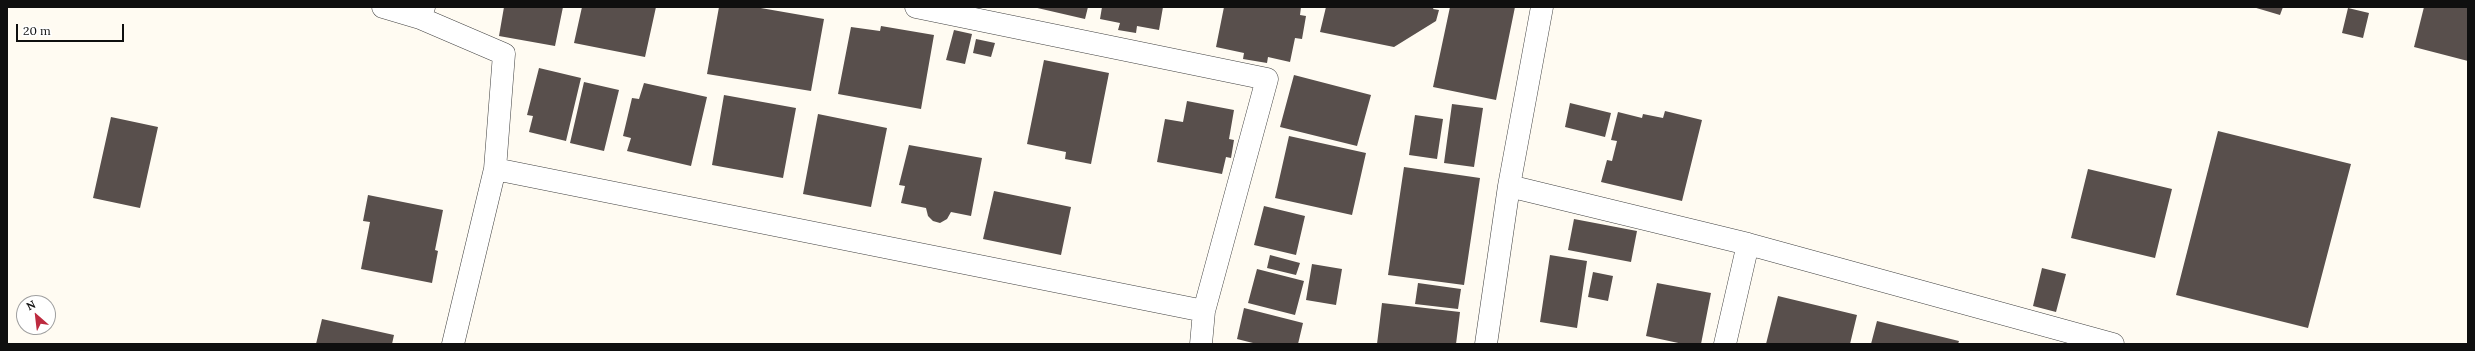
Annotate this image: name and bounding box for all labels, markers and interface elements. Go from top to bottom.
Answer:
scale bar [18,16,126,42]
text: 20 m [23,23,51,38]
north arrow [16,295,56,335]
text: N [24,297,38,313]

